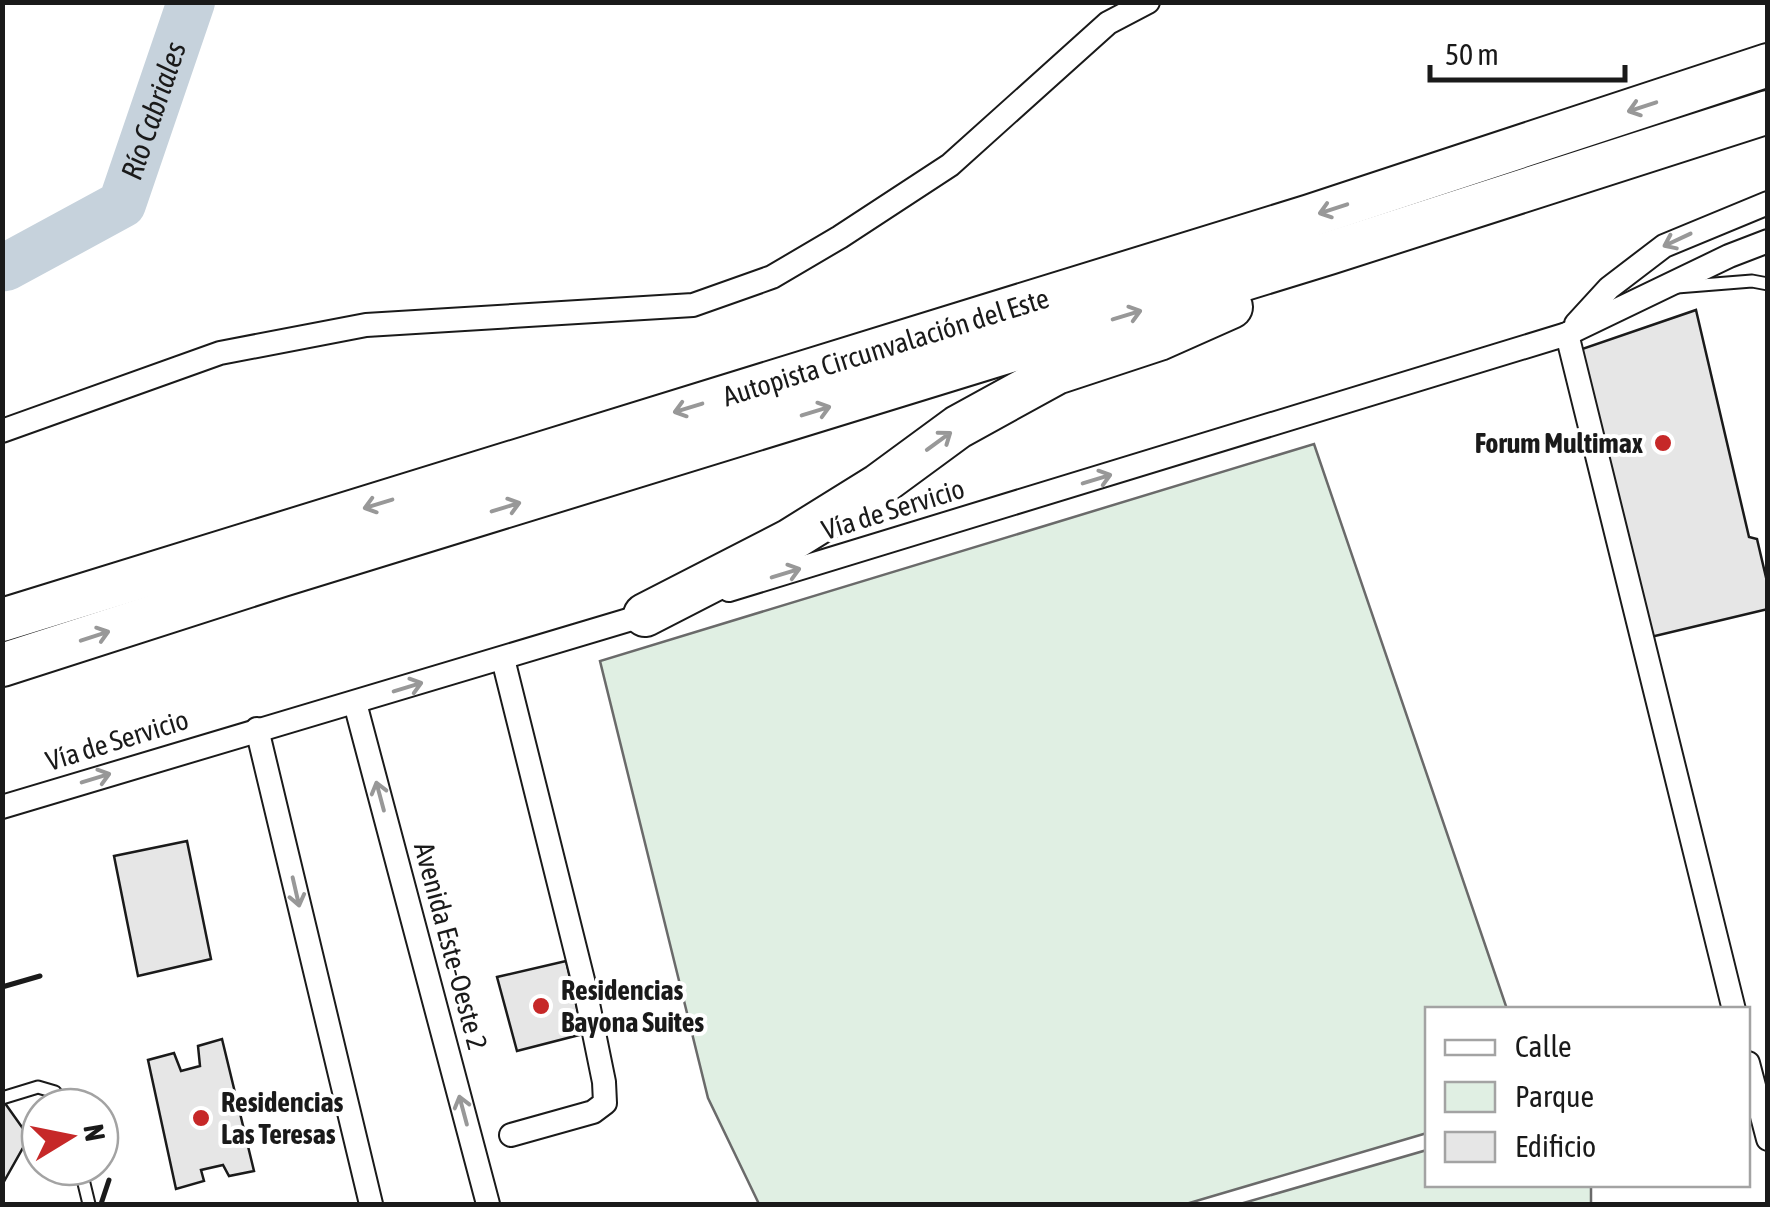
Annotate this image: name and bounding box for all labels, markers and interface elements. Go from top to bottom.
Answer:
scale bar [1430,20,1625,82]
water label: Río Cabriales [114,37,192,184]
text: 50 m [1445,37,1499,71]
one-way arrow [1626,99,1658,117]
one-way arrow [1318,201,1349,219]
one-way arrow [1663,232,1693,251]
street label: Autopista Circunvalación del Este [719,282,1053,412]
one-way arrow [1110,305,1142,323]
one-way arrow [673,400,704,418]
one-way arrow [800,401,831,419]
place label: Forum Multimax [1475,427,1643,459]
one-way arrow [925,430,952,451]
marker: Forum Multimax [1652,432,1674,454]
one-way arrow [1080,469,1112,487]
street label: Vía de Servicio [818,472,968,546]
one-way arrow [362,496,394,514]
one-way arrow [489,496,521,514]
one-way arrow [769,563,801,581]
one-way arrow [79,625,111,643]
one-way arrow [391,677,423,695]
street label: Vía de Servicio [42,703,192,777]
one-way arrow [79,768,111,786]
one-way arrow [369,781,388,812]
street label: Avenida Este-Oeste 2 [408,839,494,1053]
one-way arrow [288,875,306,907]
place label: Residencias Bayona Suites [561,974,704,1038]
marker: Residencias Bayona Suites [530,995,552,1017]
legend [1425,1007,1750,1187]
text: Calle [1515,1029,1572,1063]
text: Parque [1515,1079,1594,1113]
place label: Residencias Las Teresas [221,1086,343,1150]
north arrow [20,1087,120,1187]
one-way arrow [453,1095,472,1126]
marker: Residencias Las Teresas [190,1107,212,1129]
text: N [77,1122,112,1144]
text: Edificio [1515,1129,1596,1163]

